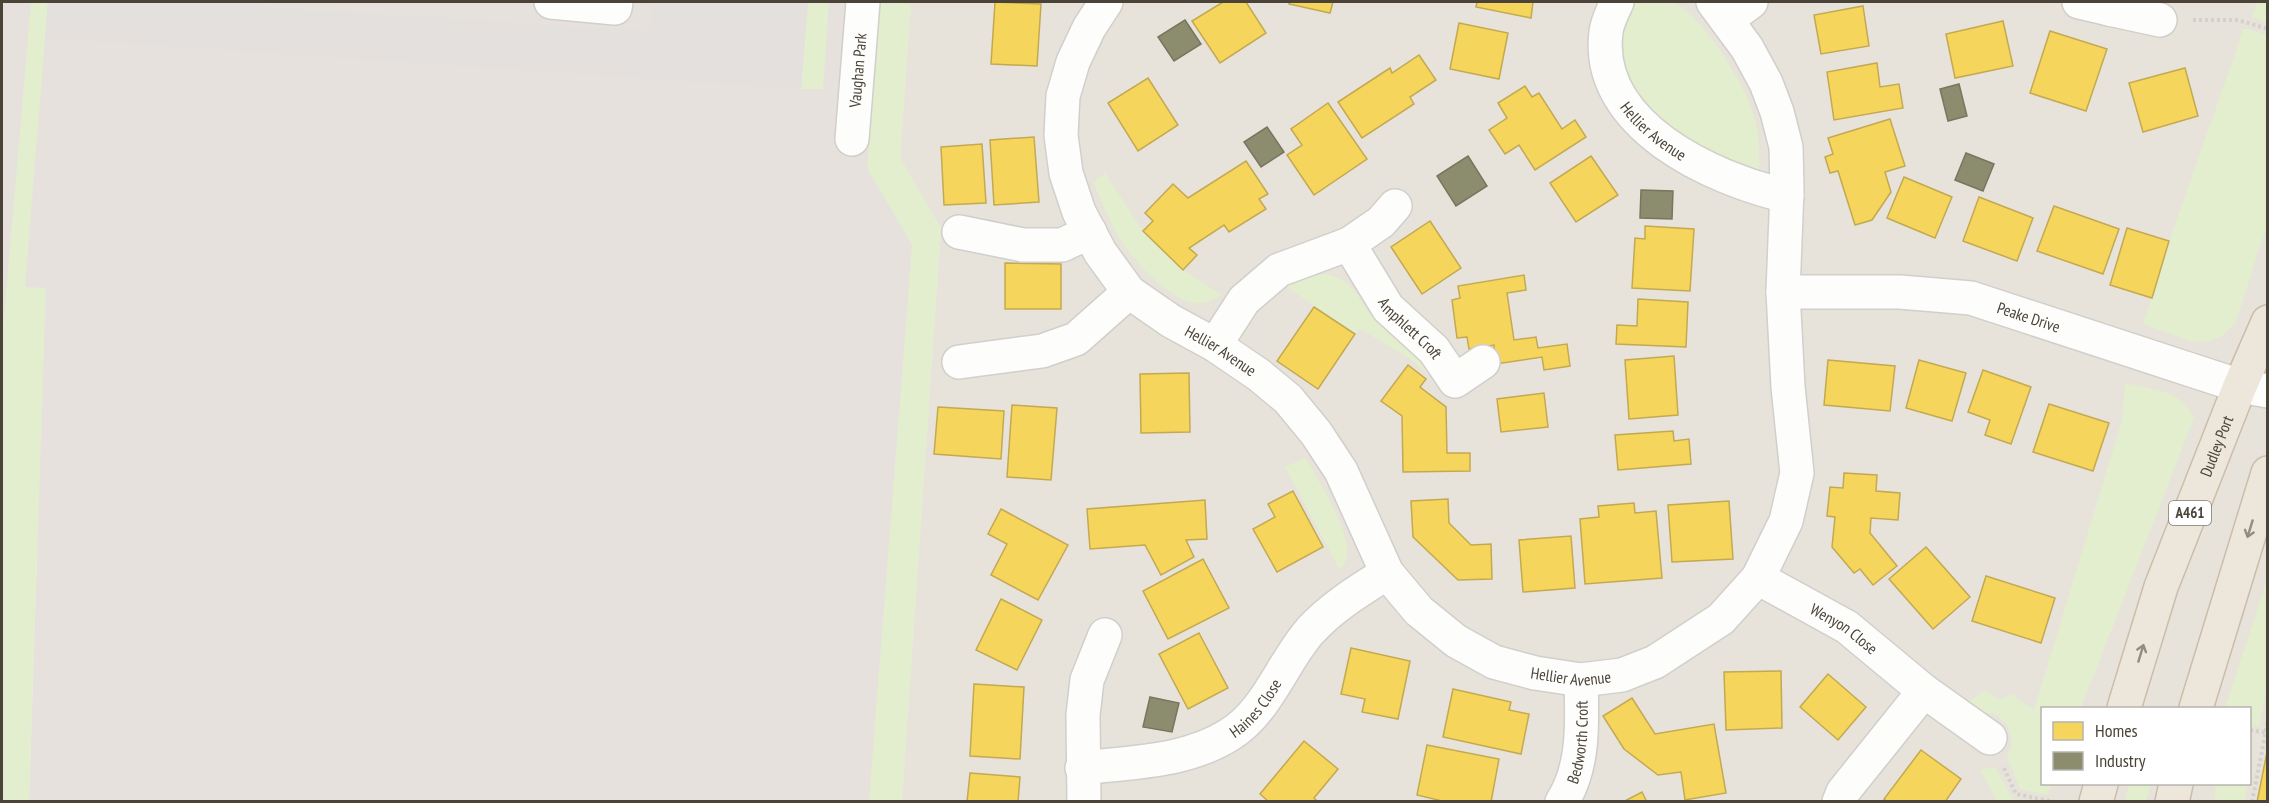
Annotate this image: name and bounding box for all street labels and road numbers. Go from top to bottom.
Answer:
street label: Vaughan Park [844,31,871,109]
street label: Hellier Avenue [1616,98,1690,165]
street label: Amphlett Croft [1374,294,1447,363]
street label: Peake Drive [1995,297,2063,336]
street label: Hellier Avenue [1182,321,1260,380]
street label: Dudley Port [2195,412,2238,480]
road number: A461 [2169,501,2211,525]
street label: Wenyon Close [1807,599,1882,658]
street label: Hellier Avenue [1529,662,1612,690]
street label: Haines Close [1225,675,1286,742]
street label: Bedworth Croft [1562,700,1592,786]

